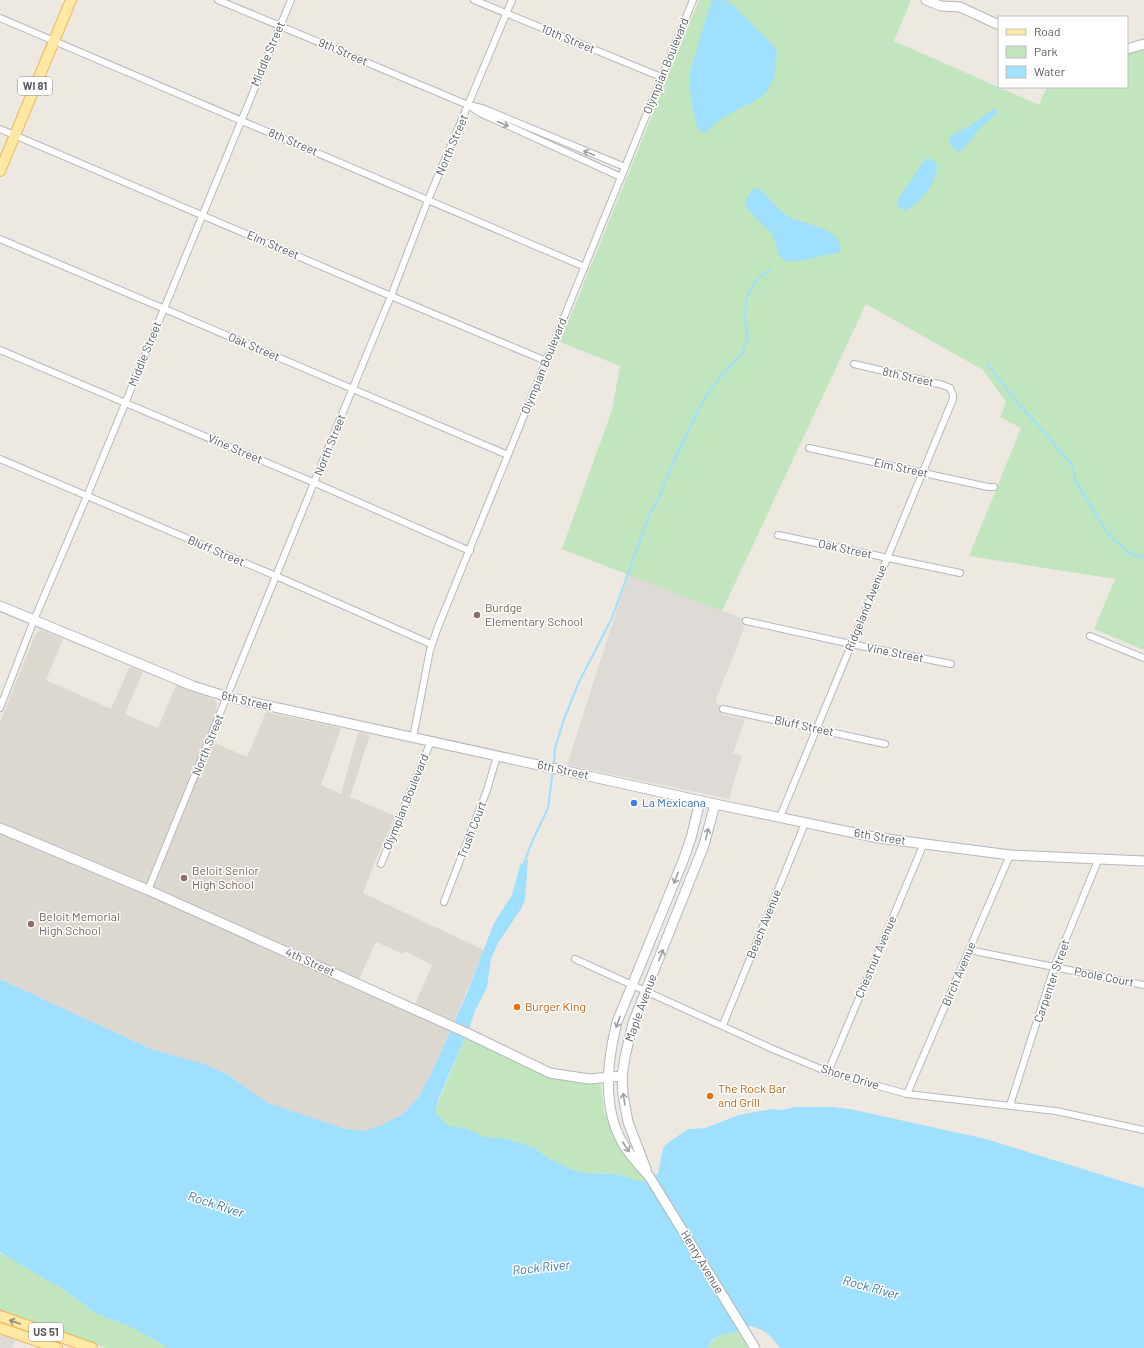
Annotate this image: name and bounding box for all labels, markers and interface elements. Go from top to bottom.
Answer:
street label: Olympian Boulevard [639,16,691,116]
legend [998,16,1128,88]
street label: Middle Street [247,19,287,88]
street label: 10th Street [539,21,597,55]
text: Road [1034,24,1061,38]
street label: 9th Street [317,34,370,68]
text: Park [1034,44,1058,58]
text: Water [1034,64,1066,78]
road number: WI 81 [18,77,52,95]
street label: North Street [432,112,470,177]
one-way arrow [496,121,508,128]
street label: 8th Street [267,124,320,158]
one-way arrow [584,148,596,156]
street label: Elm Street [245,227,301,261]
street label: Olympian Boulevard [517,316,569,416]
street label: Middle Street [125,319,163,388]
street label: Oak Street [226,329,282,363]
street label: 8th Street [881,363,935,389]
street label: North Street [310,412,348,477]
street label: Vine Street [206,430,265,466]
street label: Elm Street [873,454,930,480]
street label: Bluff Street [186,532,247,568]
street label: Oak Street [817,535,873,561]
street label: Ridgeland Avenue [841,562,889,653]
place label: Burdge Elementary School [485,600,583,628]
marker: Burdge Elementary School [472,610,482,620]
street label: Vine Street [865,640,925,664]
street label: 6th Street [220,687,274,713]
street label: North Street [188,712,226,777]
street label: Bluff Street [773,712,835,738]
street label: Olympian Boulevard [379,752,431,852]
street label: 6th Street [536,757,590,781]
place label: La Mexicana [642,795,706,809]
marker: La Mexicana [629,798,639,808]
street label: Trush Court [454,799,488,861]
street label: 6th Street [853,825,907,847]
one-way arrow [704,828,712,841]
place label: Beloit Senior High School [192,863,260,891]
one-way arrow [672,871,679,883]
marker: Beloit Senior High School [179,873,189,883]
street label: Beach Avenue [743,887,783,960]
place label: Beloit Memorial High School [39,909,120,937]
street label: Chestnut Avenue [851,913,899,1000]
marker: Beloit Memorial High School [26,919,36,929]
street label: Carpenter Street [1030,937,1072,1024]
street label: Birch Avenue [938,940,978,1008]
street label: 4th Street [284,944,337,978]
one-way arrow [657,950,665,962]
street label: Poole Court [1073,963,1135,989]
street label: Maple Avenue [621,972,659,1043]
place label: Burger King [525,999,586,1013]
marker: Burger King [512,1002,522,1012]
one-way arrow [614,1015,621,1028]
street label: Shore Drive [820,1061,881,1091]
place label: The Rock Bar and Grill [718,1081,787,1109]
marker: The Rock Bar and Grill [705,1091,715,1101]
one-way arrow [620,1093,628,1106]
one-way arrow [622,1142,630,1153]
water label: Rock River [186,1187,246,1221]
street label: Henry Avenue [678,1227,727,1296]
water label: Rock River [511,1256,571,1278]
water label: Rock River [841,1272,901,1302]
one-way arrow [9,1317,21,1325]
road number: US 51 [29,1323,63,1341]

